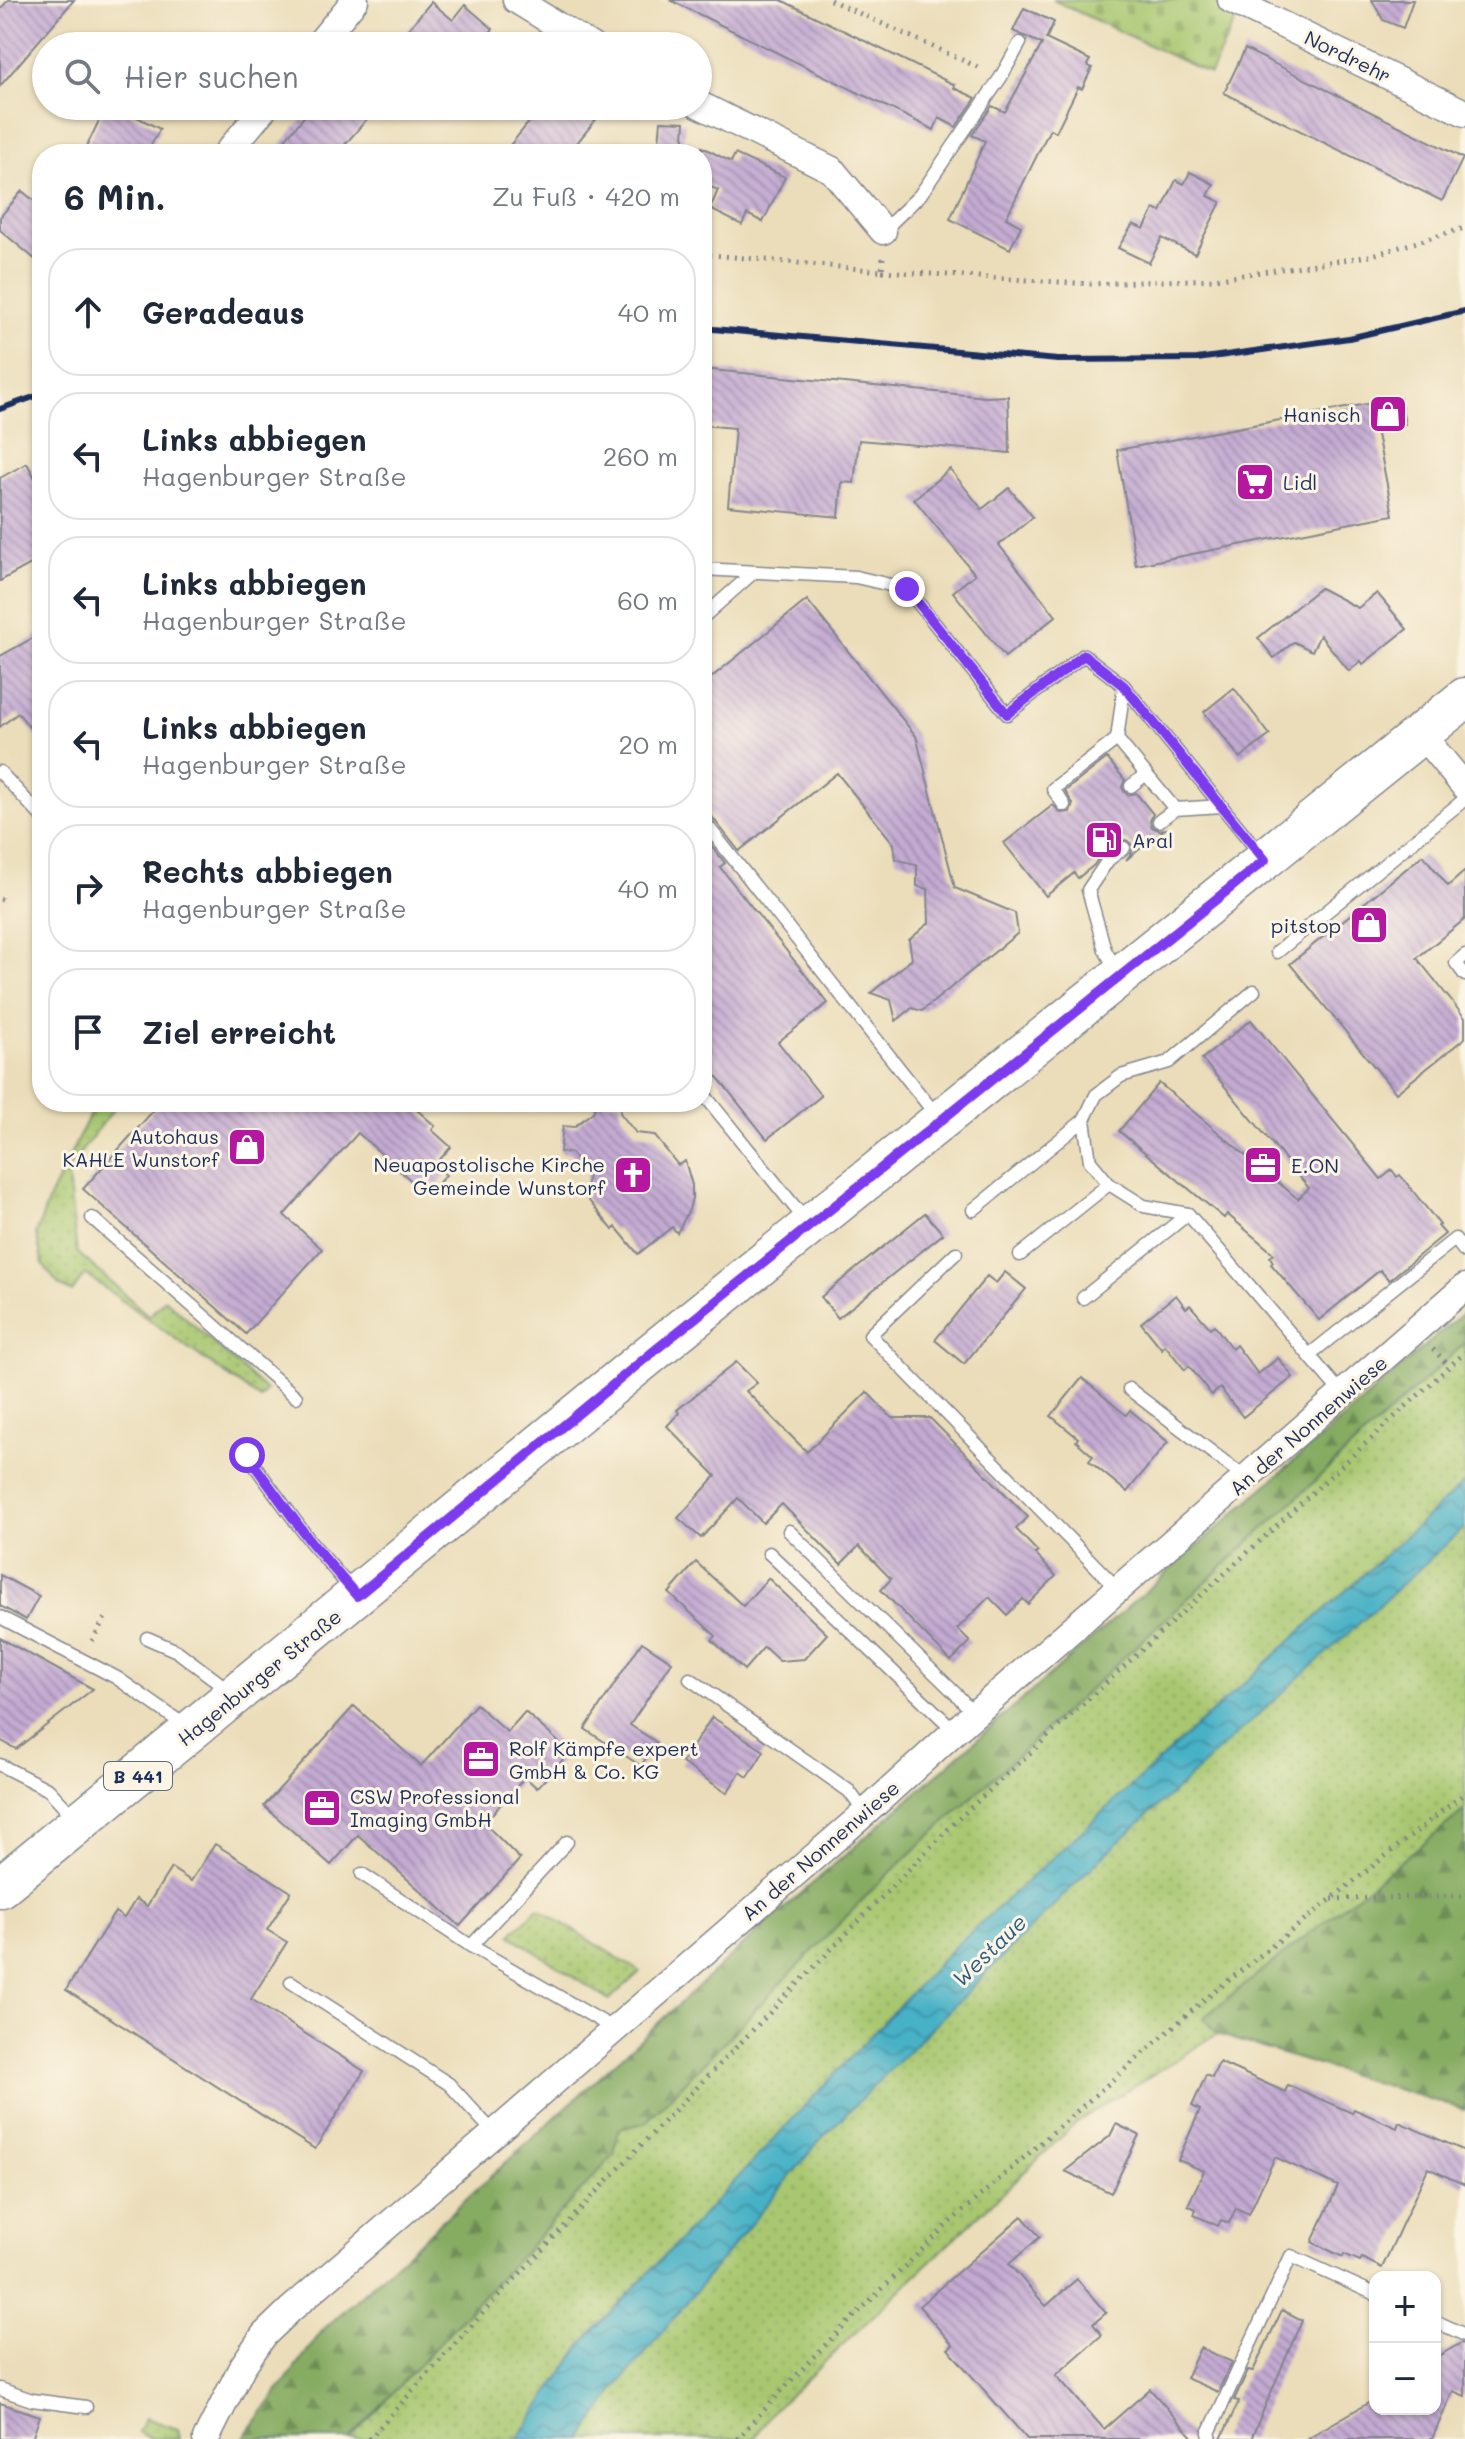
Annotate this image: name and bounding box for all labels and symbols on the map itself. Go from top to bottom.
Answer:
street label: Nordrehr [1300,24,1396,88]
shop icon: Hanisch [1367,393,1409,435]
place label: Hanisch [1283,401,1360,427]
supermarket icon: Lidl [1234,461,1276,503]
place label: Lidl [1283,469,1317,495]
route end [889,571,925,607]
fuel station icon: Aral [1083,819,1125,861]
place label: Aral [1132,827,1173,853]
shop icon: pitstop [1348,904,1390,946]
place label: pitstop [1271,912,1341,938]
place label: Autohaus KAHLE Wunstorf [63,1123,220,1172]
shop icon: Autohaus KAHLE Wunstorf [226,1126,268,1168]
office icon: E.ON [1242,1144,1284,1186]
place label: Neuapostolische Kirche Gemeinde Wunstorf [373,1151,606,1200]
place label: E.ON [1291,1152,1339,1178]
church icon: Neuapostolische Kirche Gemeinde Wunstorf [612,1154,654,1196]
street label: An der Nonnenwiese [1224,1349,1392,1501]
route start [229,1437,265,1473]
street label: Hagenburger Straße [172,1603,346,1751]
place label: Rolf Kämpfe expert GmbH & Co. KG [509,1735,698,1784]
office icon: Rolf Kämpfe expert GmbH & Co. KG [460,1738,502,1780]
road number: B 441 [104,1762,172,1790]
street label: An der Nonnenwiese [736,1774,904,1926]
place label: CSW Professional Imaging GmbH [350,1783,520,1832]
office icon: CSW Professional Imaging GmbH [301,1787,343,1829]
water label: Westaue [946,1907,1032,1993]

